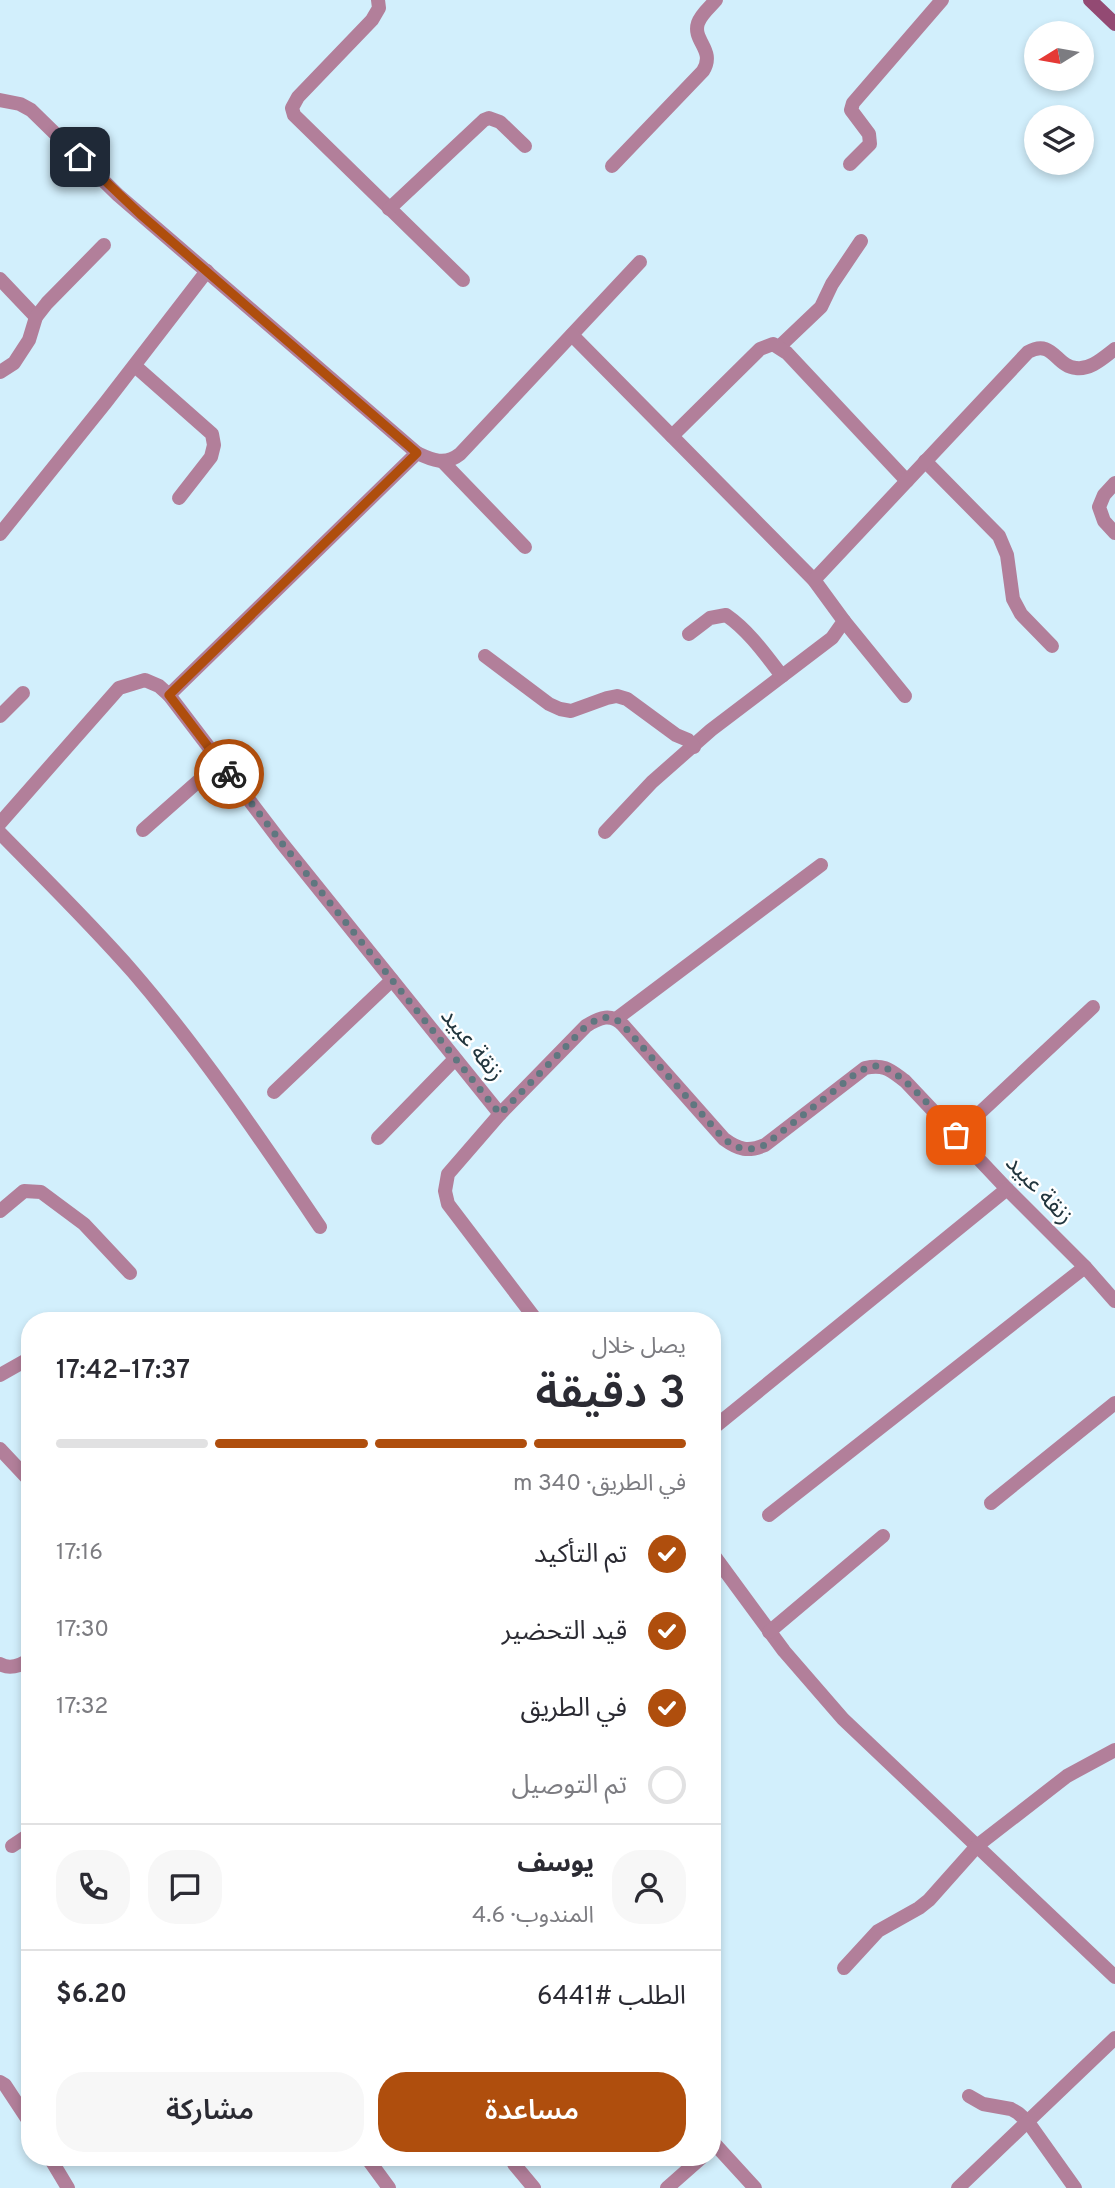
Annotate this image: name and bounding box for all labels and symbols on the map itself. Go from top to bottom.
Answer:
north arrow [1024,21,1094,91]
pin [50,127,110,187]
courier [194,739,264,809]
street label: زنقة عبيد [433,1002,510,1088]
pin [926,1105,986,1165]
street label: زنقة عبيد [998,1149,1079,1232]

